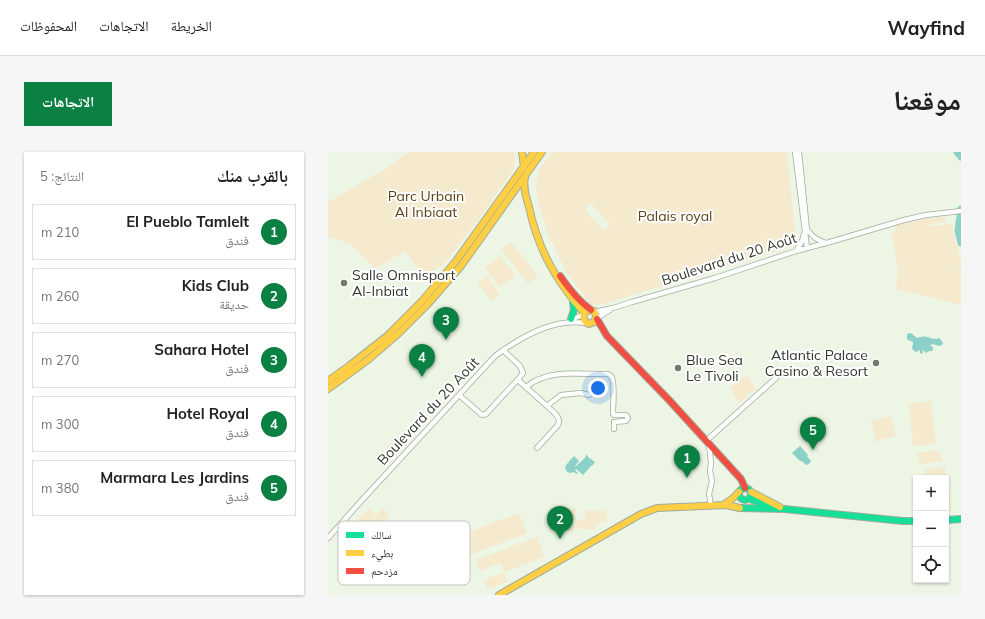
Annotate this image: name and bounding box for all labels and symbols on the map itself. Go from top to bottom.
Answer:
park label: Parc Urbain Al Inbiaat [388,187,464,221]
park label: Palais royal [638,207,712,225]
street label: Boulevard du 20 Août [659,229,799,289]
place label: Salle Omnisport Al-Inbiat [352,266,455,300]
marker: Salle Omnisport Al-Inbiat [339,278,349,288]
pin: 3 [433,307,459,340]
pin: 4 [409,344,435,377]
place label: Atlantic Palace Casino & Resort [765,346,868,380]
place label: Blue Sea Le Tivoli [686,351,743,385]
street label: Boulevard du 20 Août [373,353,483,469]
marker: Atlantic Palace Casino & Resort [871,358,881,368]
marker: Blue Sea Le Tivoli [673,363,683,373]
your location [588,378,608,398]
pin: 5 [800,417,826,450]
pin: 1 [674,445,700,478]
pin: 2 [547,506,573,539]
legend [338,521,470,585]
text: سالك [371,528,391,542]
text: بطيء [371,546,393,562]
text: مزدحم [371,564,398,579]

